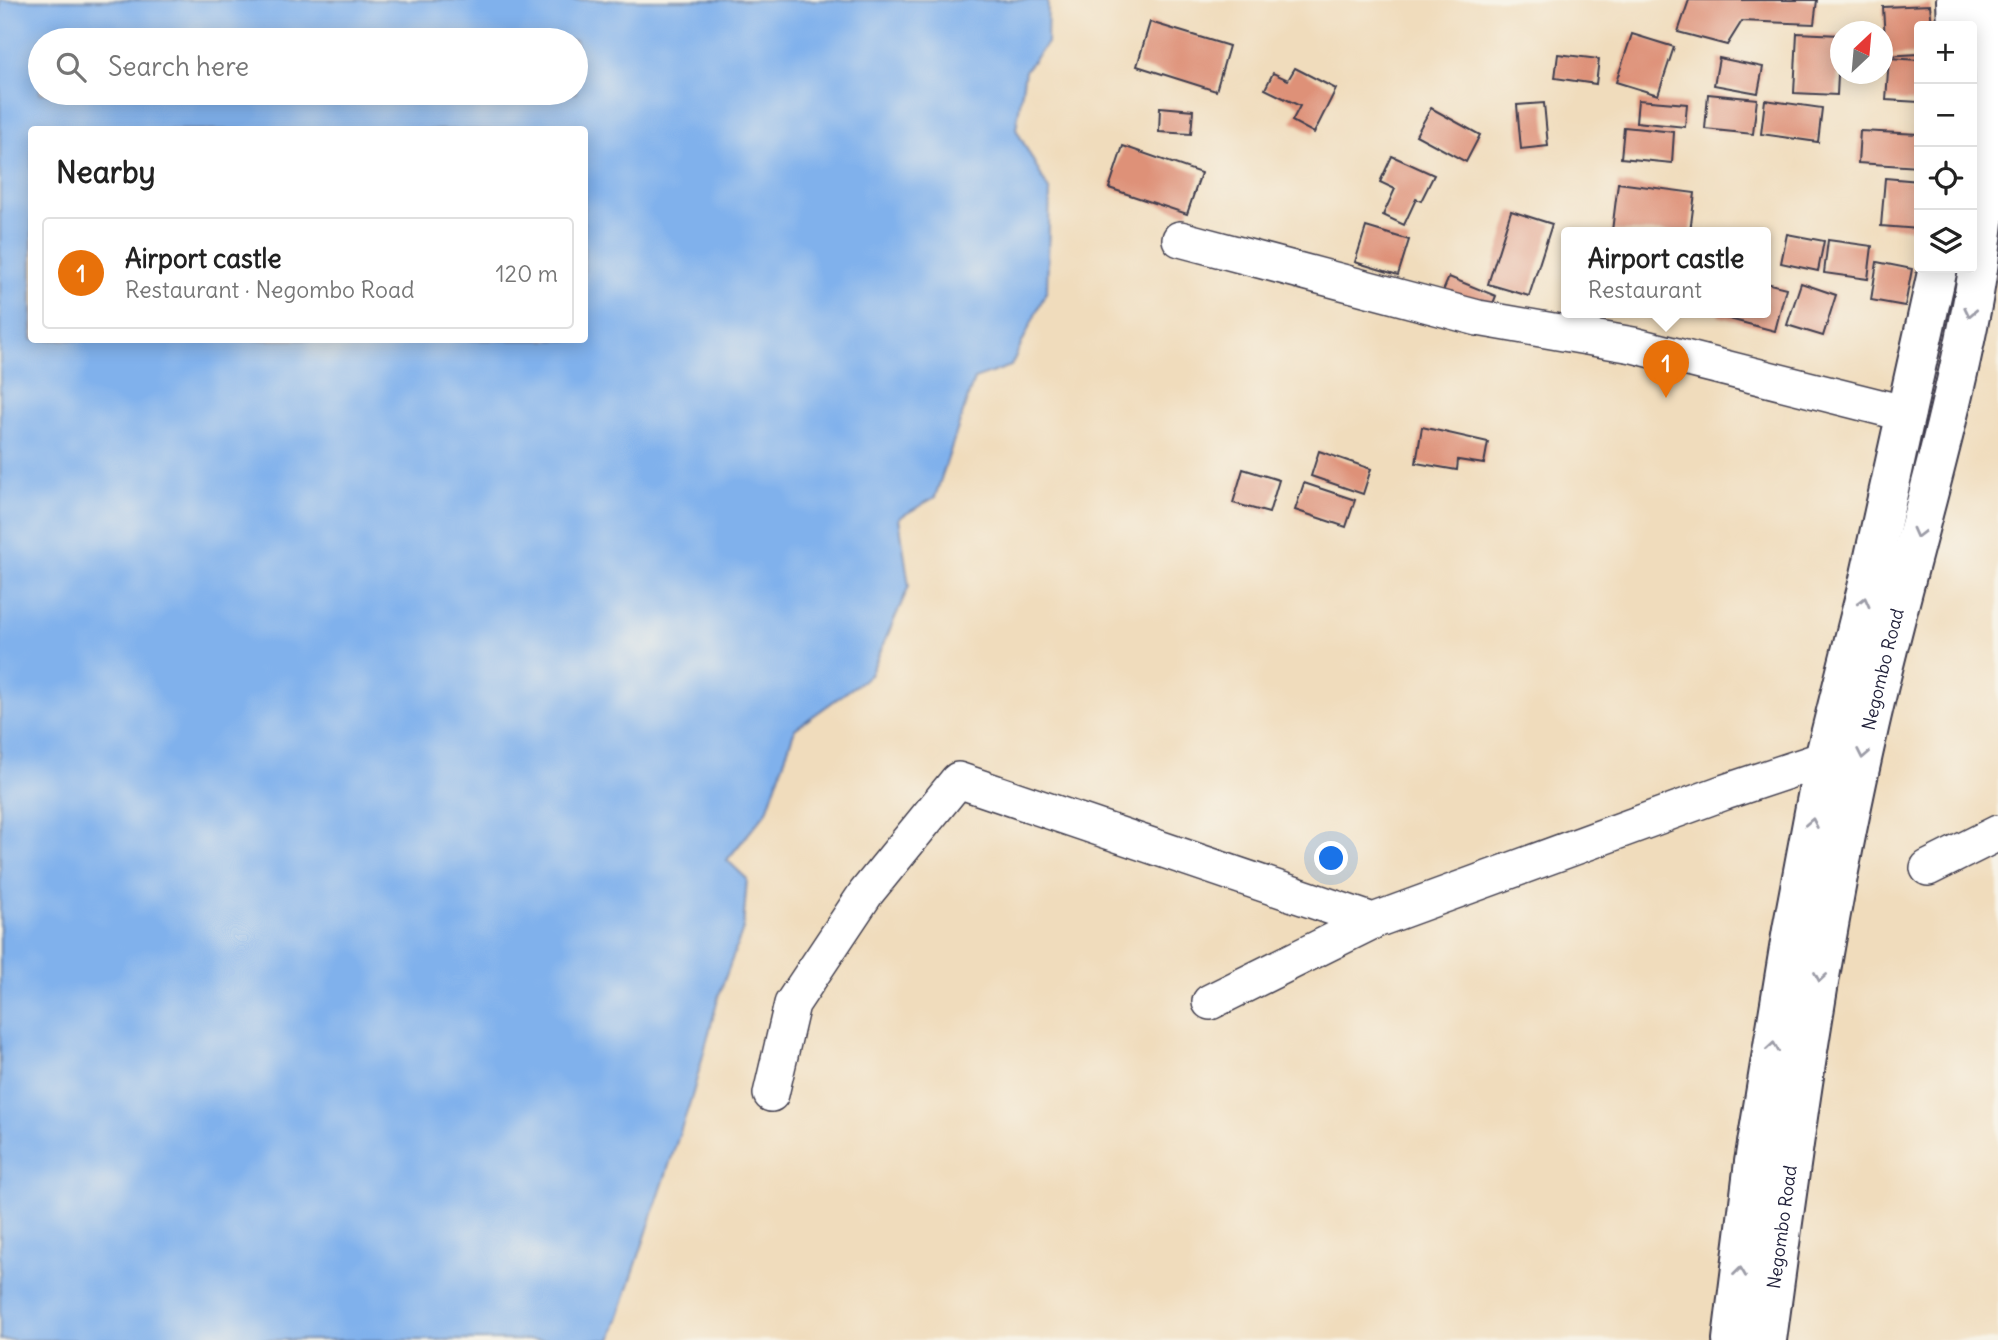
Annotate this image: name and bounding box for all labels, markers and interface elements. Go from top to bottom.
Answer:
north arrow [1830,21,1893,84]
map controls [1914,21,1977,273]
button: + [1914,21,1977,84]
search box [28,28,588,105]
icon: search [52,48,90,86]
text: Search here [108,50,249,83]
button: − [1914,84,1977,147]
button: locate [1914,147,1977,210]
text: Nearby [56,153,156,191]
button: layers [1914,210,1977,273]
popup [1561,227,1771,318]
text: Airport castle [125,242,281,275]
text: Airport castle [1588,242,1744,275]
text: 1 [76,259,86,288]
text: 120 m [495,259,558,288]
text: Restaurant · Negombo Road [125,275,414,304]
text: Restaurant [1588,275,1702,304]
one-way arrow [1964,306,1978,318]
pin: 1 [1643,340,1689,398]
one-way arrow [1911,527,1926,539]
one-way arrow [1856,596,1870,608]
street label: Negombo Road [1857,606,1909,732]
one-way arrow [1857,748,1872,760]
one-way arrow [1804,817,1819,829]
your location [1314,841,1348,875]
one-way arrow [1813,971,1828,983]
one-way arrow [1765,1041,1780,1053]
street label: Negombo Road [1762,1163,1802,1290]
one-way arrow [1733,1266,1748,1278]

